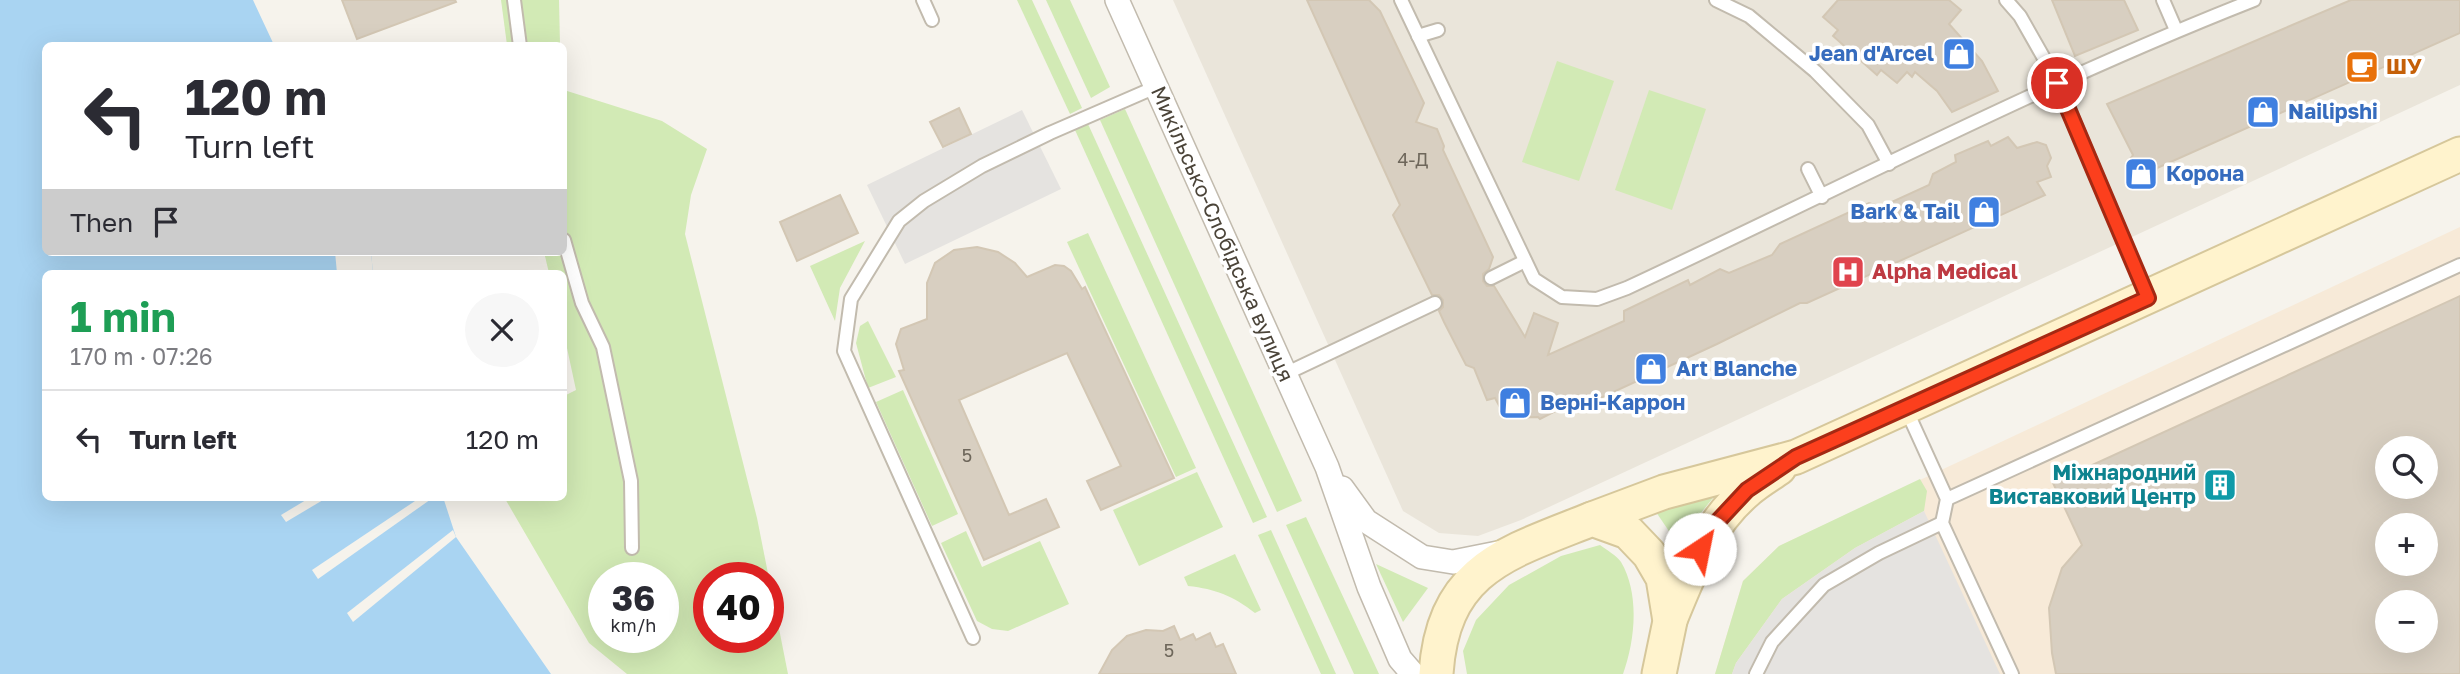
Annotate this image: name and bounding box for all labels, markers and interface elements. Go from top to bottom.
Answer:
shop icon: Jean d'Arcel [1940,35,1978,73]
place label: Jean d'Arcel [1809,40,1934,66]
cafe icon: ШУ [2343,48,2381,86]
pin [2027,53,2087,113]
place label: ШУ [2386,53,2422,79]
icon: arrive [2038,64,2076,102]
text: 120 m [185,67,327,126]
icon: left [70,70,161,161]
street label: Микільсько-Слобідська вулиця [1146,82,1300,385]
shop icon: Nailipshi [2244,93,2282,131]
place label: Nailipshi [2288,98,2378,124]
text: Turn left [185,127,314,165]
house number: 4-Д [1398,148,1428,170]
shop icon: Корона [2122,155,2160,193]
place label: Корона [2166,160,2244,186]
shop icon: Bark & Tail [1965,193,2003,231]
place label: Bark & Tail [1850,198,1960,224]
icon: arrive [147,203,185,241]
text: Then [70,207,133,238]
hospital icon: Alpha Medical [1829,253,1867,291]
place label: Alpha Medical [1872,258,2018,284]
text: 1 min [70,291,176,341]
button: close [465,293,539,367]
text: 170 m · 07:26 [70,342,213,370]
shop icon: Art Blanche [1632,350,1670,388]
place label: Art Blanche [1676,355,1797,381]
shop icon: Верні-Каррон [1496,384,1534,422]
place label: Верні-Каррон [1540,389,1685,415]
icon: left [70,420,108,458]
text: Turn left [129,424,237,455]
text: 120 m [466,424,539,455]
map controls [2375,436,2438,653]
button: search [2375,436,2438,499]
house number: 5 [962,444,972,466]
place label: Міжнародний Виставковий Центр [1989,459,2196,509]
building icon: Міжнародний Виставковий Центр [2201,466,2239,504]
position arrow [1663,512,1737,586]
button: + [2375,513,2438,576]
speed limit sign: 40 [693,562,784,653]
text: 36 [612,577,655,619]
button: − [2375,590,2438,653]
text: km/h [611,614,656,636]
house number: 5 [1164,639,1174,661]

